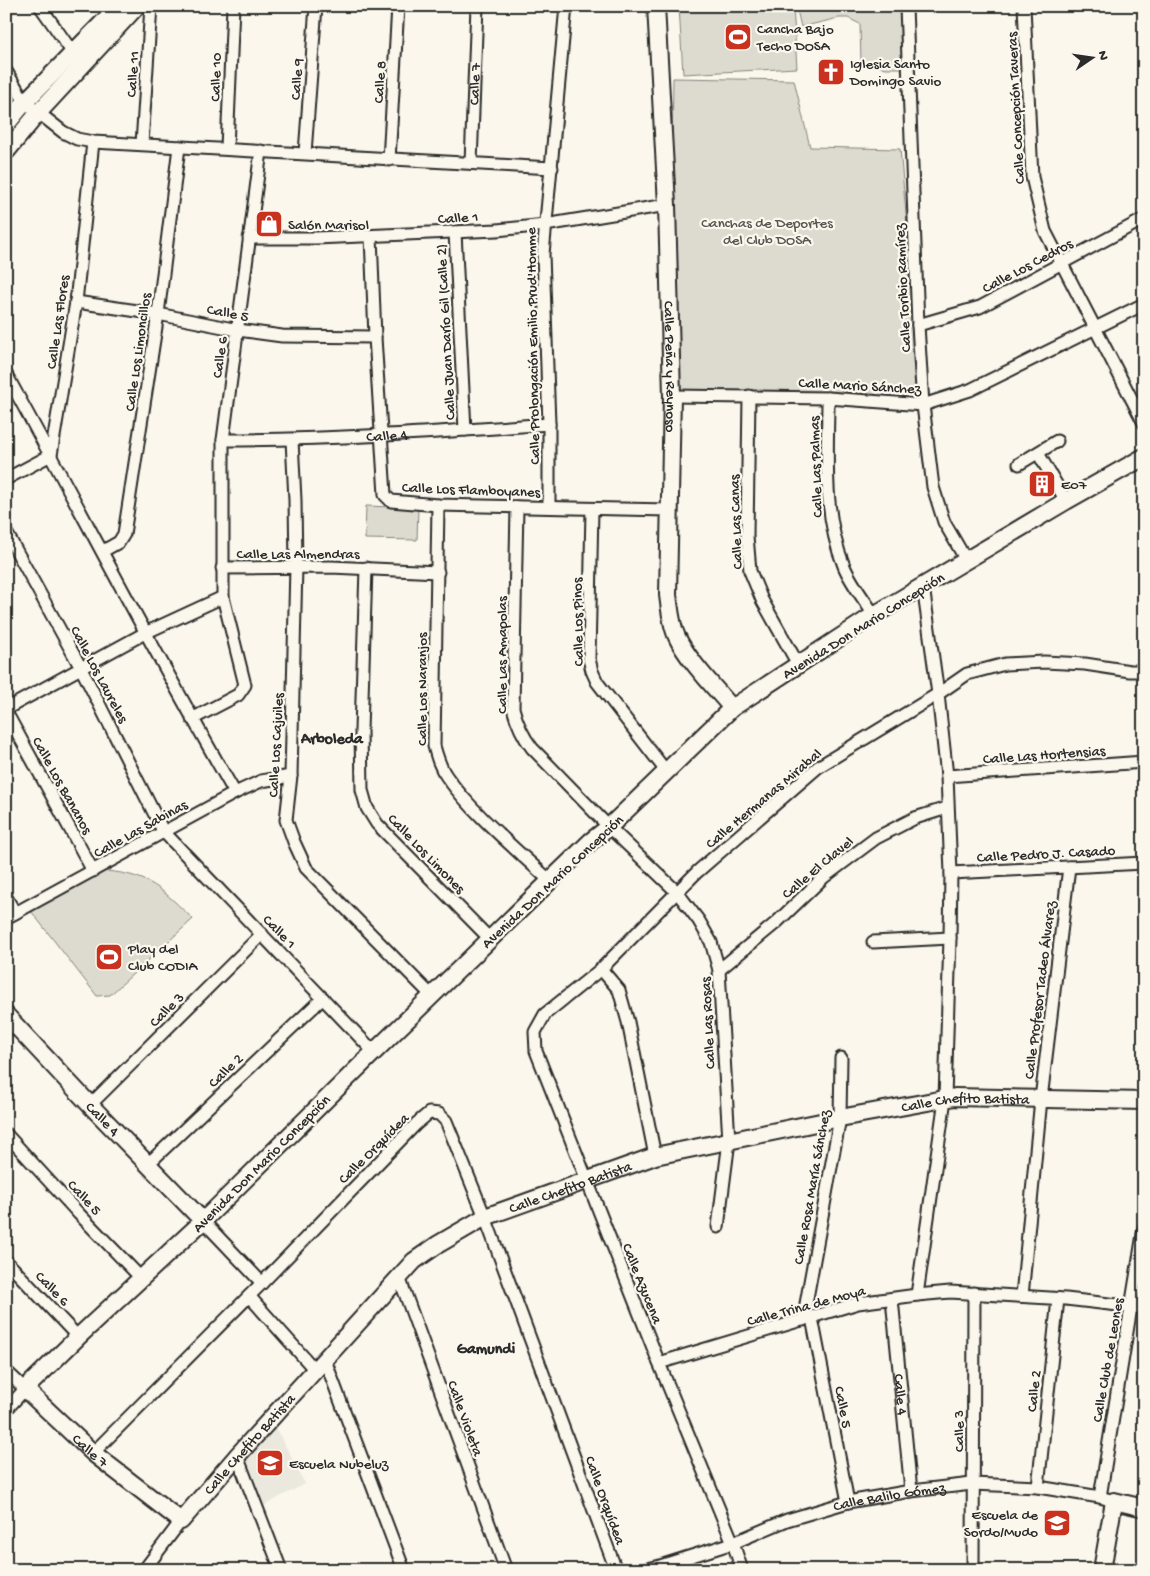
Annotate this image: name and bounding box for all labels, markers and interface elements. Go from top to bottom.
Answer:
place label: Cancha Bajo Techo DOSA [756,21,834,56]
sports icon: Cancha Bajo Techo DOSA [723,22,753,52]
street label: Calle Concepción Taveras [1004,31,1030,184]
north arrow [1068,32,1118,82]
text: N [1093,49,1112,62]
street label: Calle 11 [123,50,145,98]
street label: Calle 10 [207,52,227,102]
place label: Iglesia Santo Domingo Savio [849,56,942,91]
street label: Calle 9 [288,57,308,101]
church icon: Iglesia Santo Domingo Savio [816,57,846,87]
street label: Calle 8 [371,60,391,104]
street label: Calle 7 [466,62,486,106]
shop icon: Salón Marisol [254,209,284,239]
street label: Calle 1 [437,209,479,229]
park label: Canchas de Deportes del Club DOSA [701,215,833,250]
place label: Salón Marisol [288,217,369,235]
street label: Calle Toribio Ramírez [892,223,916,353]
street label: Calle Prolongación Emilio Prud'Homme [523,227,545,465]
street label: Calle Los Cedros [980,235,1077,298]
street label: Calle Juan Darío Gil (Calle 2) [433,243,461,420]
street label: Calle Las Flores [43,274,75,370]
street label: Calle Los Limoncillos [122,291,156,413]
street label: Calle 5 [205,301,250,327]
street label: Calle Peña y Reynoso [659,301,679,433]
street label: Calle 6 [209,335,233,379]
street label: Calle Mario Sánchez [798,375,922,399]
street label: Calle Las Palmas [806,415,828,518]
street label: Calle 4 [366,427,408,447]
building icon: E07 [1027,469,1057,499]
street label: Calle Las Canas [726,474,748,570]
place label: E07 [1061,477,1088,495]
street label: Calle Los Flamboyanes [401,480,541,502]
street label: Calle Las Almendras [237,546,360,564]
street label: Avenida Don Mario Concepción [780,569,948,684]
street label: Calle Los Pinos [569,577,589,666]
street label: Calle Las Amapolas [494,596,512,714]
street label: Calle Los Laureles [65,623,132,727]
street label: Calle Los Naranjos [414,632,432,746]
street label: Calle Los Cajuiles [265,692,289,798]
district label: Arboleda [300,731,364,750]
street label: Calle Los Bananos [27,734,96,838]
street label: Calle Las Hortensias [982,743,1106,769]
street label: Calle Hermanas Mirabal [702,746,826,853]
street label: Calle Las Sabinas [91,796,192,863]
street label: Calle Los Limones [383,811,469,898]
street label: Avenida Don Mario Concepción [479,812,628,953]
street label: Calle El Clavel [779,833,858,904]
street label: Calle Pedro J. Casado [976,842,1116,868]
street label: Calle Profesor Tadeo Álvarez [1021,900,1061,1080]
street label: Calle 1 [258,912,299,953]
place label: Play del Club CODIA [127,941,198,976]
sports icon: Play del Club CODIA [94,942,124,972]
street label: Calle Las Rosas [698,976,720,1069]
street label: Calle 3 [146,989,189,1032]
street label: Calle 2 [205,1050,248,1092]
street label: Calle Chefito Batista [900,1089,1030,1118]
street label: Avenida Don Mario Concepción [190,1092,335,1237]
street label: Calle 4 [81,1099,123,1141]
street label: Calle Rosa María Sánchez [791,1108,835,1266]
street label: Calle Orquídea [335,1110,414,1189]
street label: Calle Chefito Batista [507,1158,635,1219]
street label: Calle 5 [63,1177,105,1220]
street label: Calle Azucena [617,1241,666,1327]
street label: Calle 6 [31,1268,73,1311]
street label: Calle Trina de Moya [745,1282,868,1331]
street label: Calle Club de Leones [1089,1296,1129,1424]
district label: Gamundi [457,1341,516,1360]
street label: Calle 2 [1024,1370,1046,1413]
street label: Calle 4 [888,1373,910,1416]
street label: Calle Violeta [442,1378,486,1460]
street label: Calle 5 [829,1385,855,1430]
street label: Calle Chefito Batista [201,1390,301,1499]
street label: Calle 3 [951,1410,969,1452]
street label: Calle 7 [67,1431,112,1473]
school or university icon: Escuela Nubeluz [255,1448,285,1478]
street label: Calle Orquídea [580,1454,629,1548]
place label: Escuela Nubeluz [289,1456,389,1474]
street label: Calle Balilo Gómez [831,1480,947,1517]
place label: Escuela de Sordo/Mudo [964,1507,1038,1542]
school or university icon: Escuela de Sordo/Mudo [1042,1508,1072,1538]

